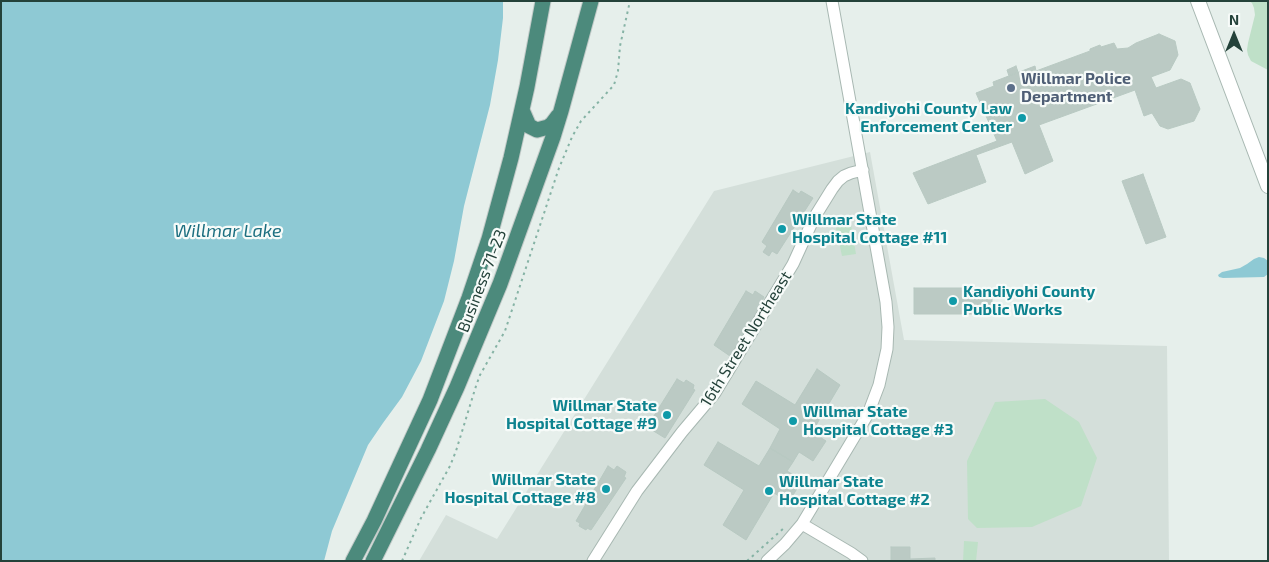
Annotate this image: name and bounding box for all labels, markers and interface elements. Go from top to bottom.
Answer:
north arrow [1209,10,1259,60]
text: N [1229,11,1239,28]
place label: Willmar Police Department [1021,69,1131,107]
marker: Willmar Police Department [1005,82,1017,94]
place label: Kandiyohi County Law Enforcement Center [845,99,1012,137]
marker: Kandiyohi County Law Enforcement Center [1016,112,1028,124]
place label: Willmar State Hospital Cottage #11 [792,210,947,248]
water label: Willmar Lake [174,220,282,242]
marker: Willmar State Hospital Cottage #11 [776,223,788,235]
street label: Business 71-23 [454,227,510,335]
street label: 16th Street Northeast [696,268,796,410]
place label: Kandiyohi County Public Works [963,282,1095,320]
marker: Kandiyohi County Public Works [947,295,959,307]
place label: Willmar State Hospital Cottage #9 [506,396,657,434]
place label: Willmar State Hospital Cottage #3 [803,402,954,440]
marker: Willmar State Hospital Cottage #9 [661,409,673,421]
marker: Willmar State Hospital Cottage #3 [787,415,799,427]
place label: Willmar State Hospital Cottage #8 [444,470,596,508]
place label: Willmar State Hospital Cottage #2 [779,472,930,510]
marker: Willmar State Hospital Cottage #8 [600,483,612,495]
marker: Willmar State Hospital Cottage #2 [763,485,775,497]

